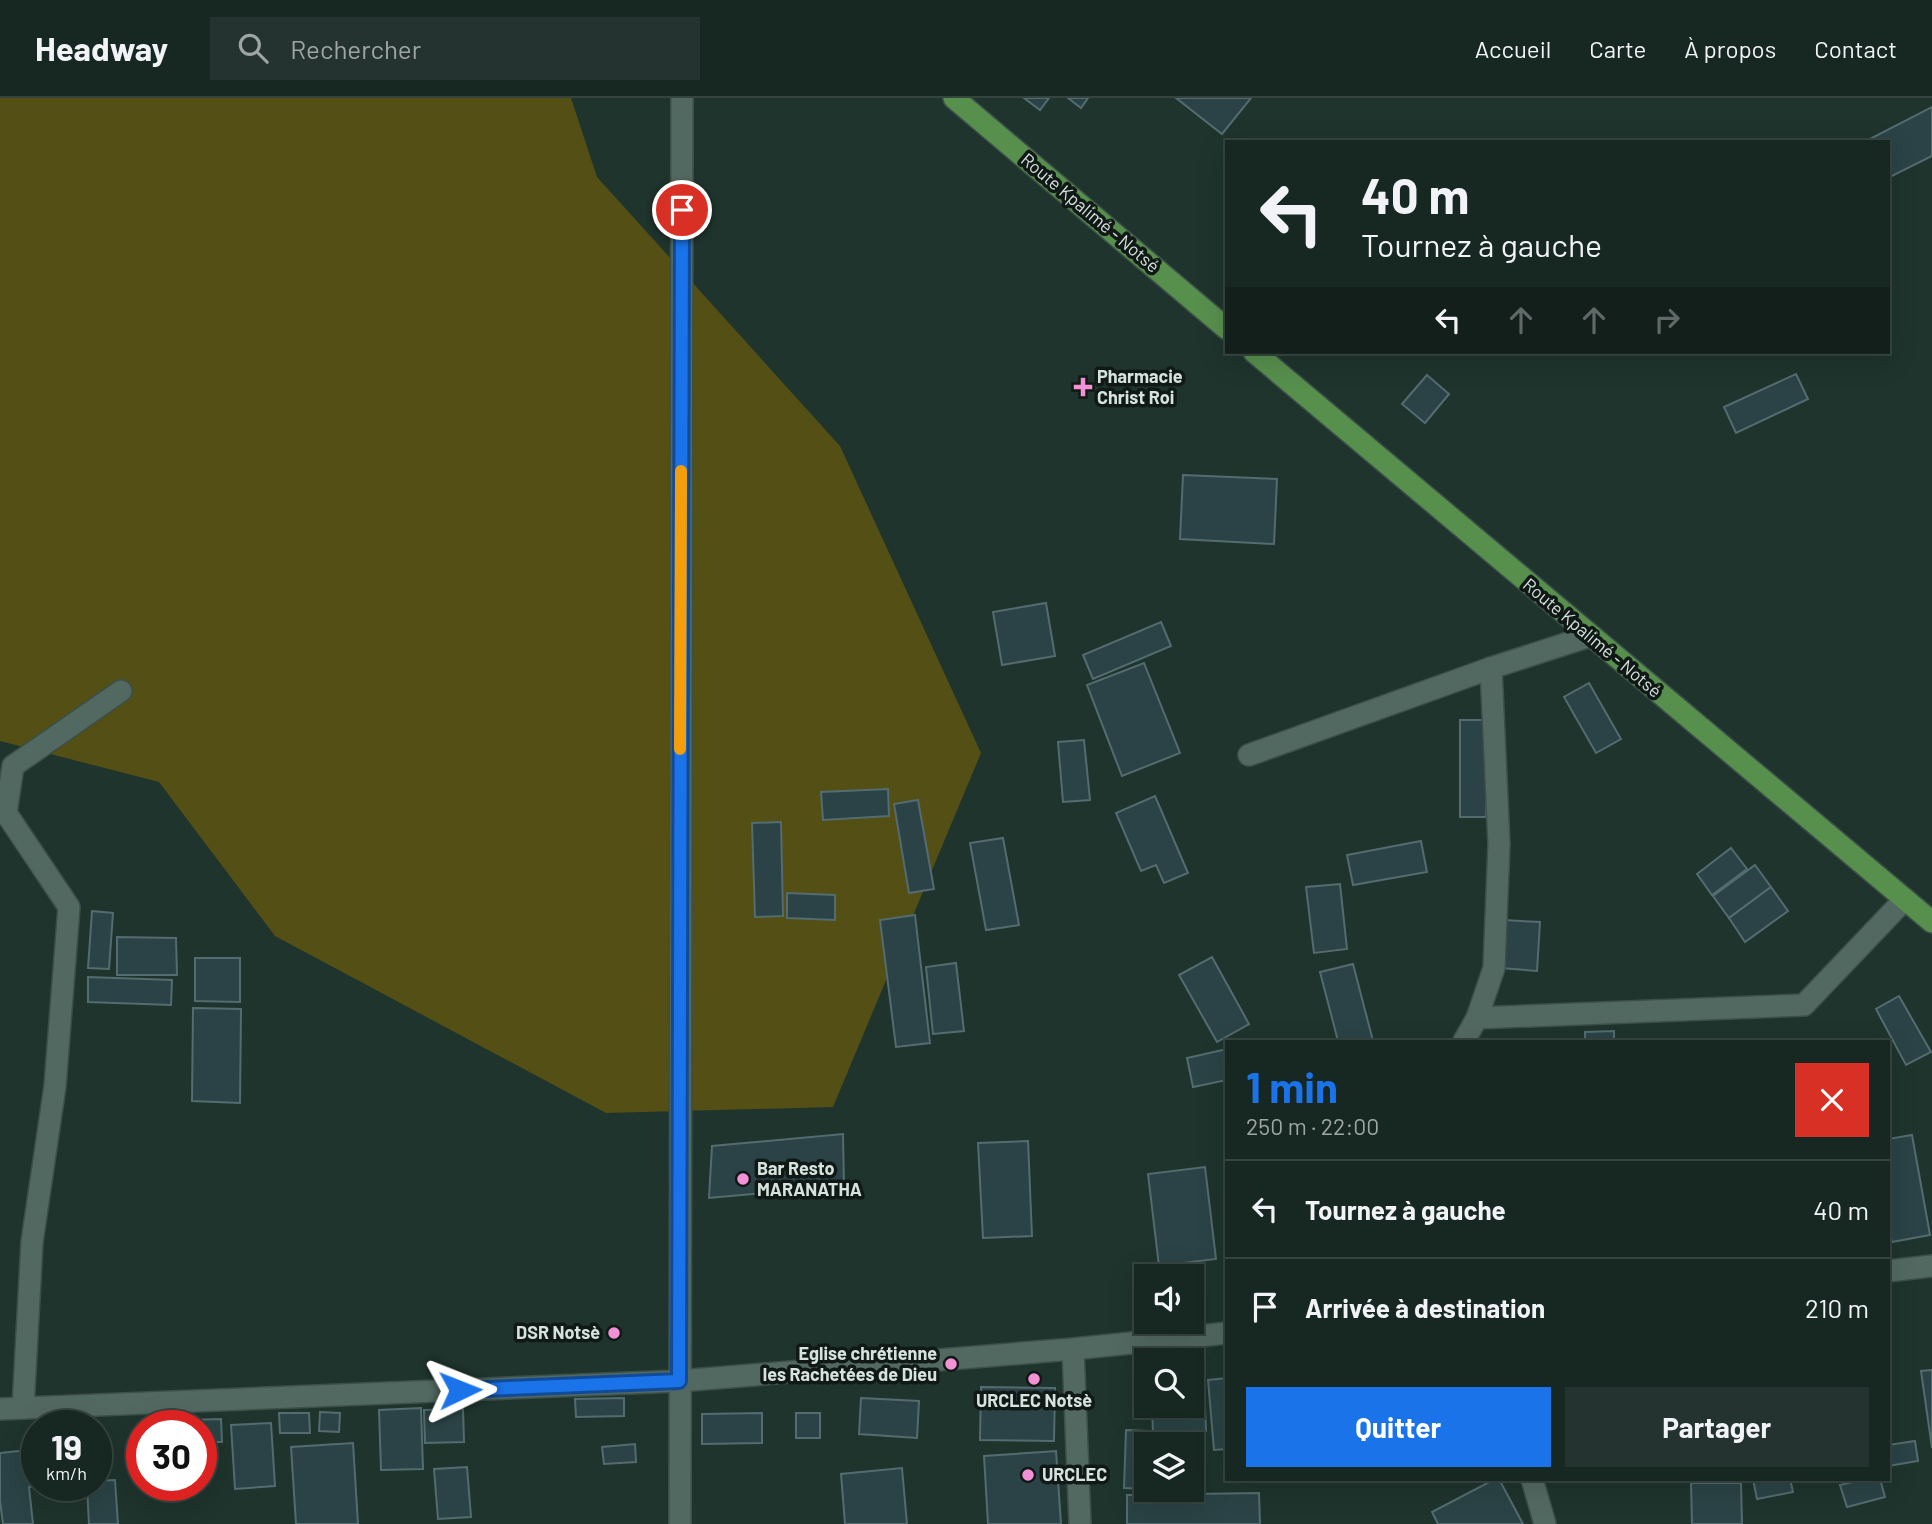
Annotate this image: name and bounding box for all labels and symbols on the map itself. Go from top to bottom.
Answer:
street label: Route Kpalimé - Notsé [1017,148,1164,277]
pin [652,180,712,240]
place label: Pharmacie Christ Roi [1097,365,1183,408]
marker: Pharmacie Christ Roi [1075,379,1091,395]
street label: Route Kpalimé - Notsé [1519,573,1666,702]
place label: Bar Resto MARANATHA [757,1157,862,1200]
marker: Bar Resto MARANATHA [735,1171,751,1187]
place label: DSR Notsè [516,1321,600,1343]
marker: DSR Notsè [606,1325,622,1341]
place label: Eglise chrétienne les Rachetées de Dieu [763,1342,937,1385]
position arrow [423,1353,497,1427]
marker: Eglise chrétienne les Rachetées de Dieu [943,1356,959,1372]
marker: URCLEC Notsè [1026,1371,1042,1387]
place label: URCLEC Notsè [976,1389,1092,1411]
speed limit sign: 30 [126,1410,217,1501]
place label: URCLEC [1042,1463,1107,1485]
marker: URCLEC [1020,1467,1036,1483]

